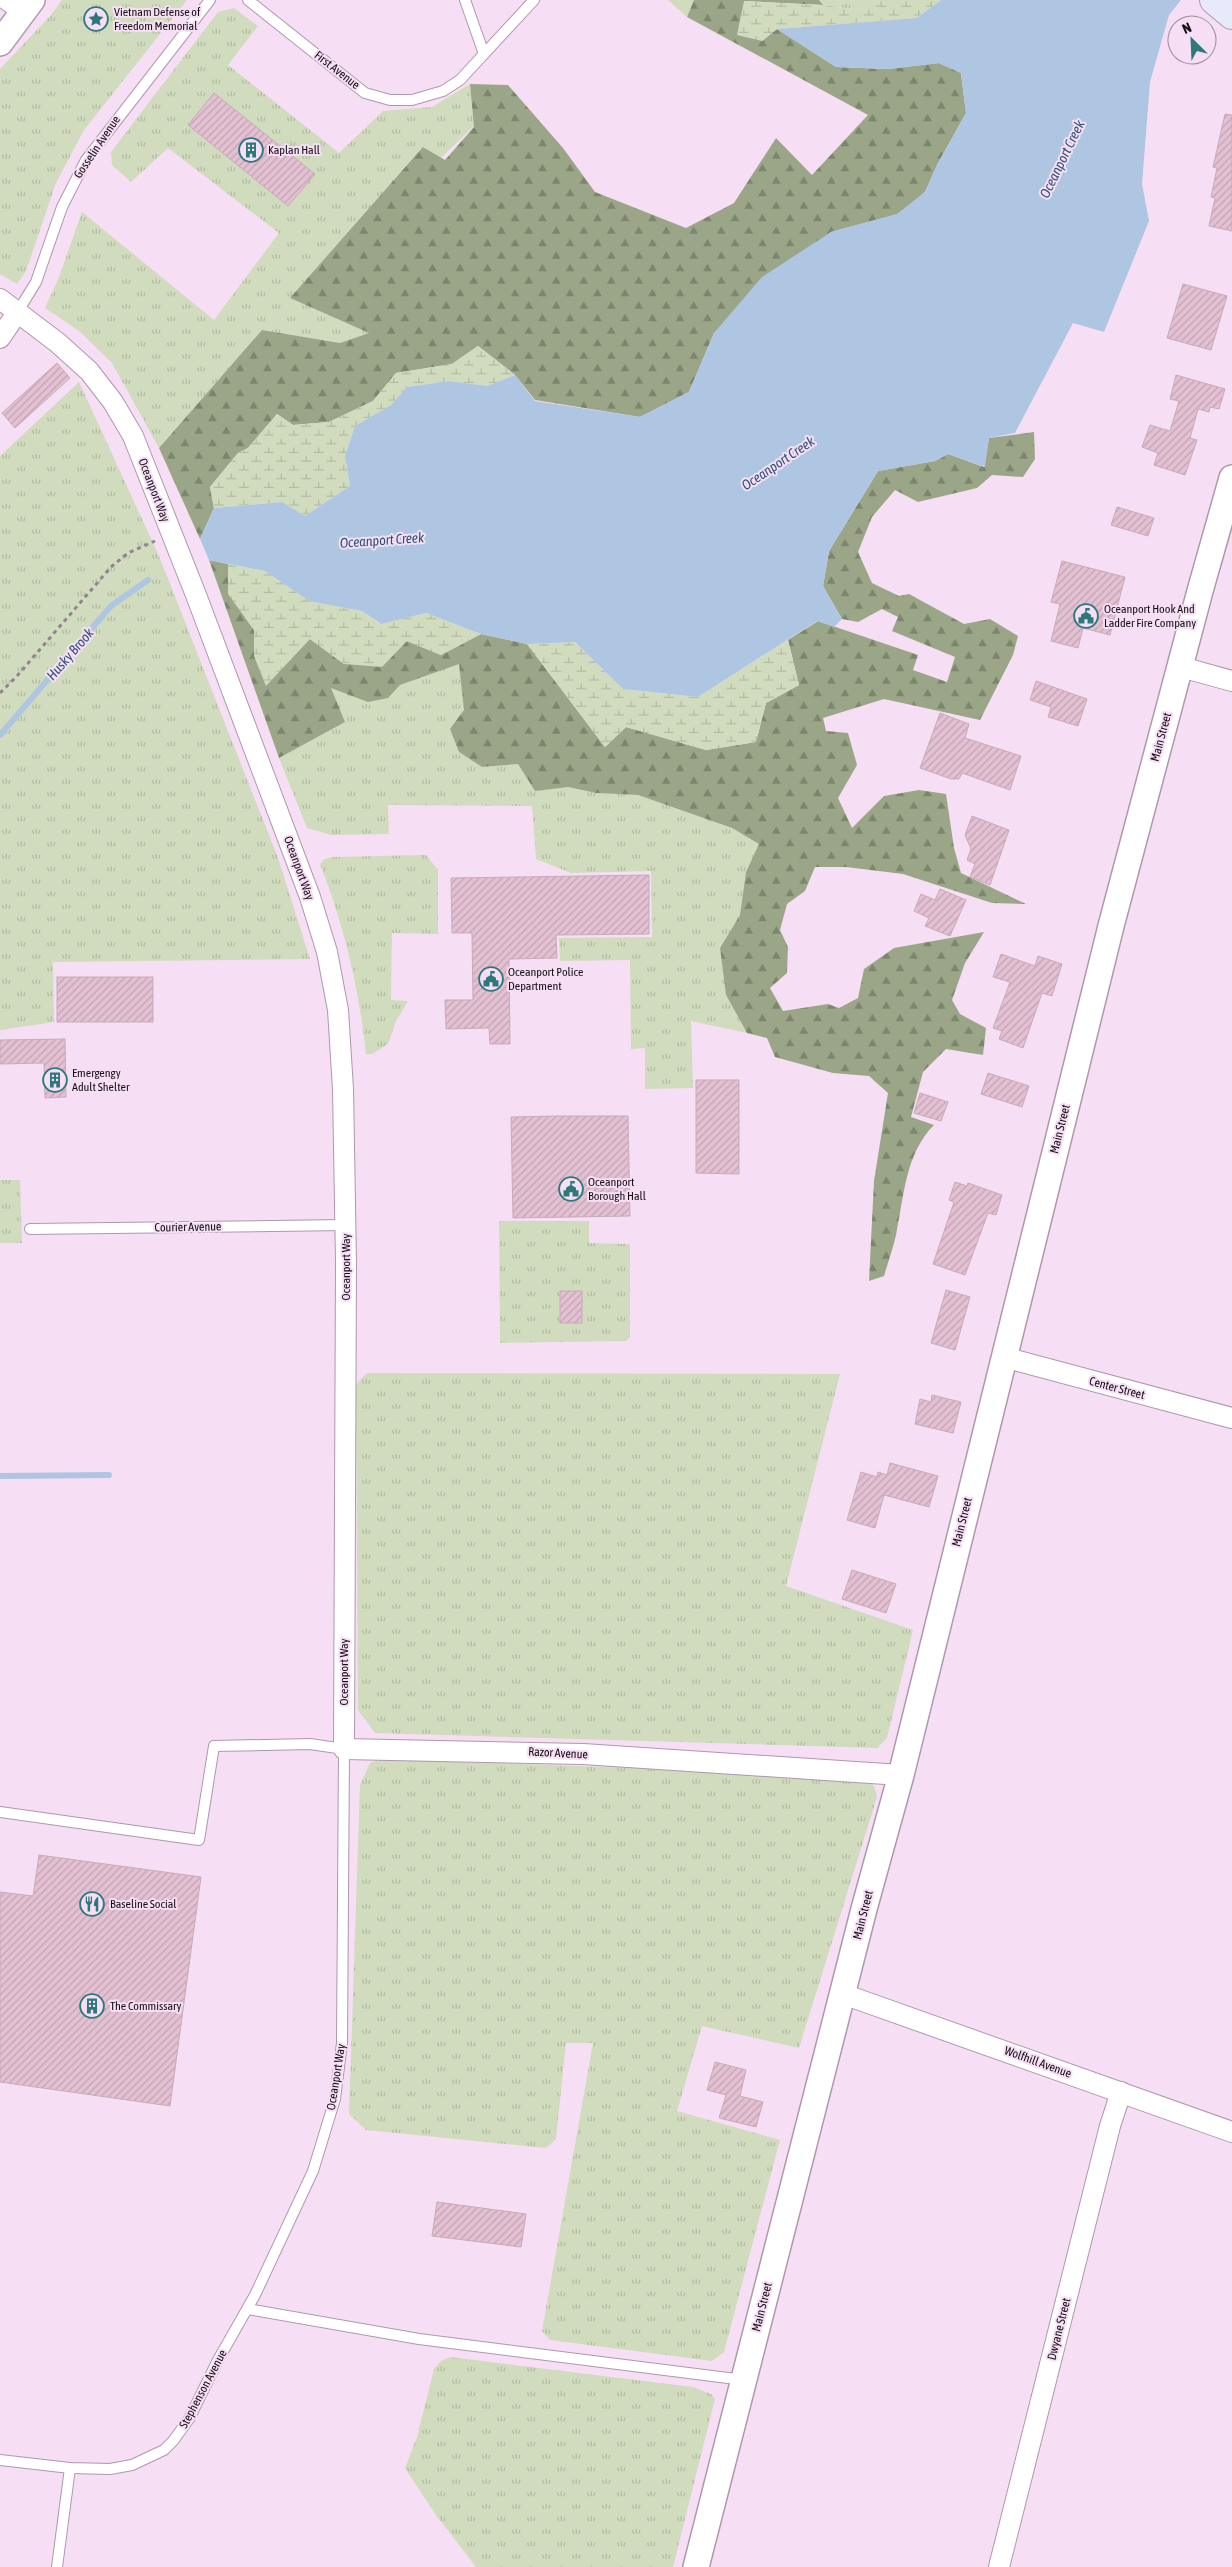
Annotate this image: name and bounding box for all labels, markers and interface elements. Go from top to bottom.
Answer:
place label: Vietnam Defense of Freedom Memorial [114,5,201,33]
place icon: Vietnam Defense of Freedom Memorial [83,6,109,32]
north arrow [1167,15,1217,65]
text: N [1180,19,1194,37]
street label: First Avenue [312,48,362,92]
street label: Gosselin Avenue [71,113,123,181]
water label: Oceanport Creek [1036,117,1088,200]
building icon: Kaplan Hall [238,137,264,163]
place label: Kaplan Hall [268,143,321,157]
water label: Oceanport Creek [738,432,818,493]
street label: Oceanport Way [135,456,173,524]
water label: Oceanport Creek [339,529,426,551]
place label: Oceanport Hook And Ladder Fire Company [1104,602,1196,630]
public building icon: Oceanport Hook And Ladder Fire Company [1073,603,1099,629]
water label: Husky Brook [43,624,97,683]
street label: Main Street [1148,710,1174,763]
street label: Oceanport Way [281,834,317,902]
place label: Oceanport Police Department [508,965,583,993]
public building icon: Oceanport Police Department [478,966,504,992]
place label: Emergengy Adult Shelter [72,1066,130,1094]
building icon: Emergengy Adult Shelter [42,1067,68,1093]
street label: Main Street [1047,1102,1073,1155]
place label: Oceanport Borough Hall [588,1175,647,1203]
public building icon: Oceanport Borough Hall [558,1176,584,1202]
street label: Courier Avenue [154,1219,222,1235]
street label: Oceanport Way [339,1233,353,1301]
street label: Center Street [1088,1374,1147,1402]
street label: Main Street [949,1495,975,1548]
street label: Oceanport Way [337,1638,351,1706]
street label: Razor Avenue [528,1744,588,1762]
street label: Main Street [850,1888,876,1941]
restaurant icon: Baseline Social [79,1891,105,1917]
place label: Baseline Social [110,1897,177,1911]
building icon: The Commissary [79,1993,105,2019]
place label: The Commissary [110,1999,182,2013]
street label: Oceanport Way [324,2043,348,2111]
street label: Wolfhill Avenue [1003,2043,1073,2081]
street label: Main Street [749,2280,775,2333]
street label: Dwyane Street [1045,2296,1074,2362]
street label: Stephenson Avenue [176,2347,230,2431]

